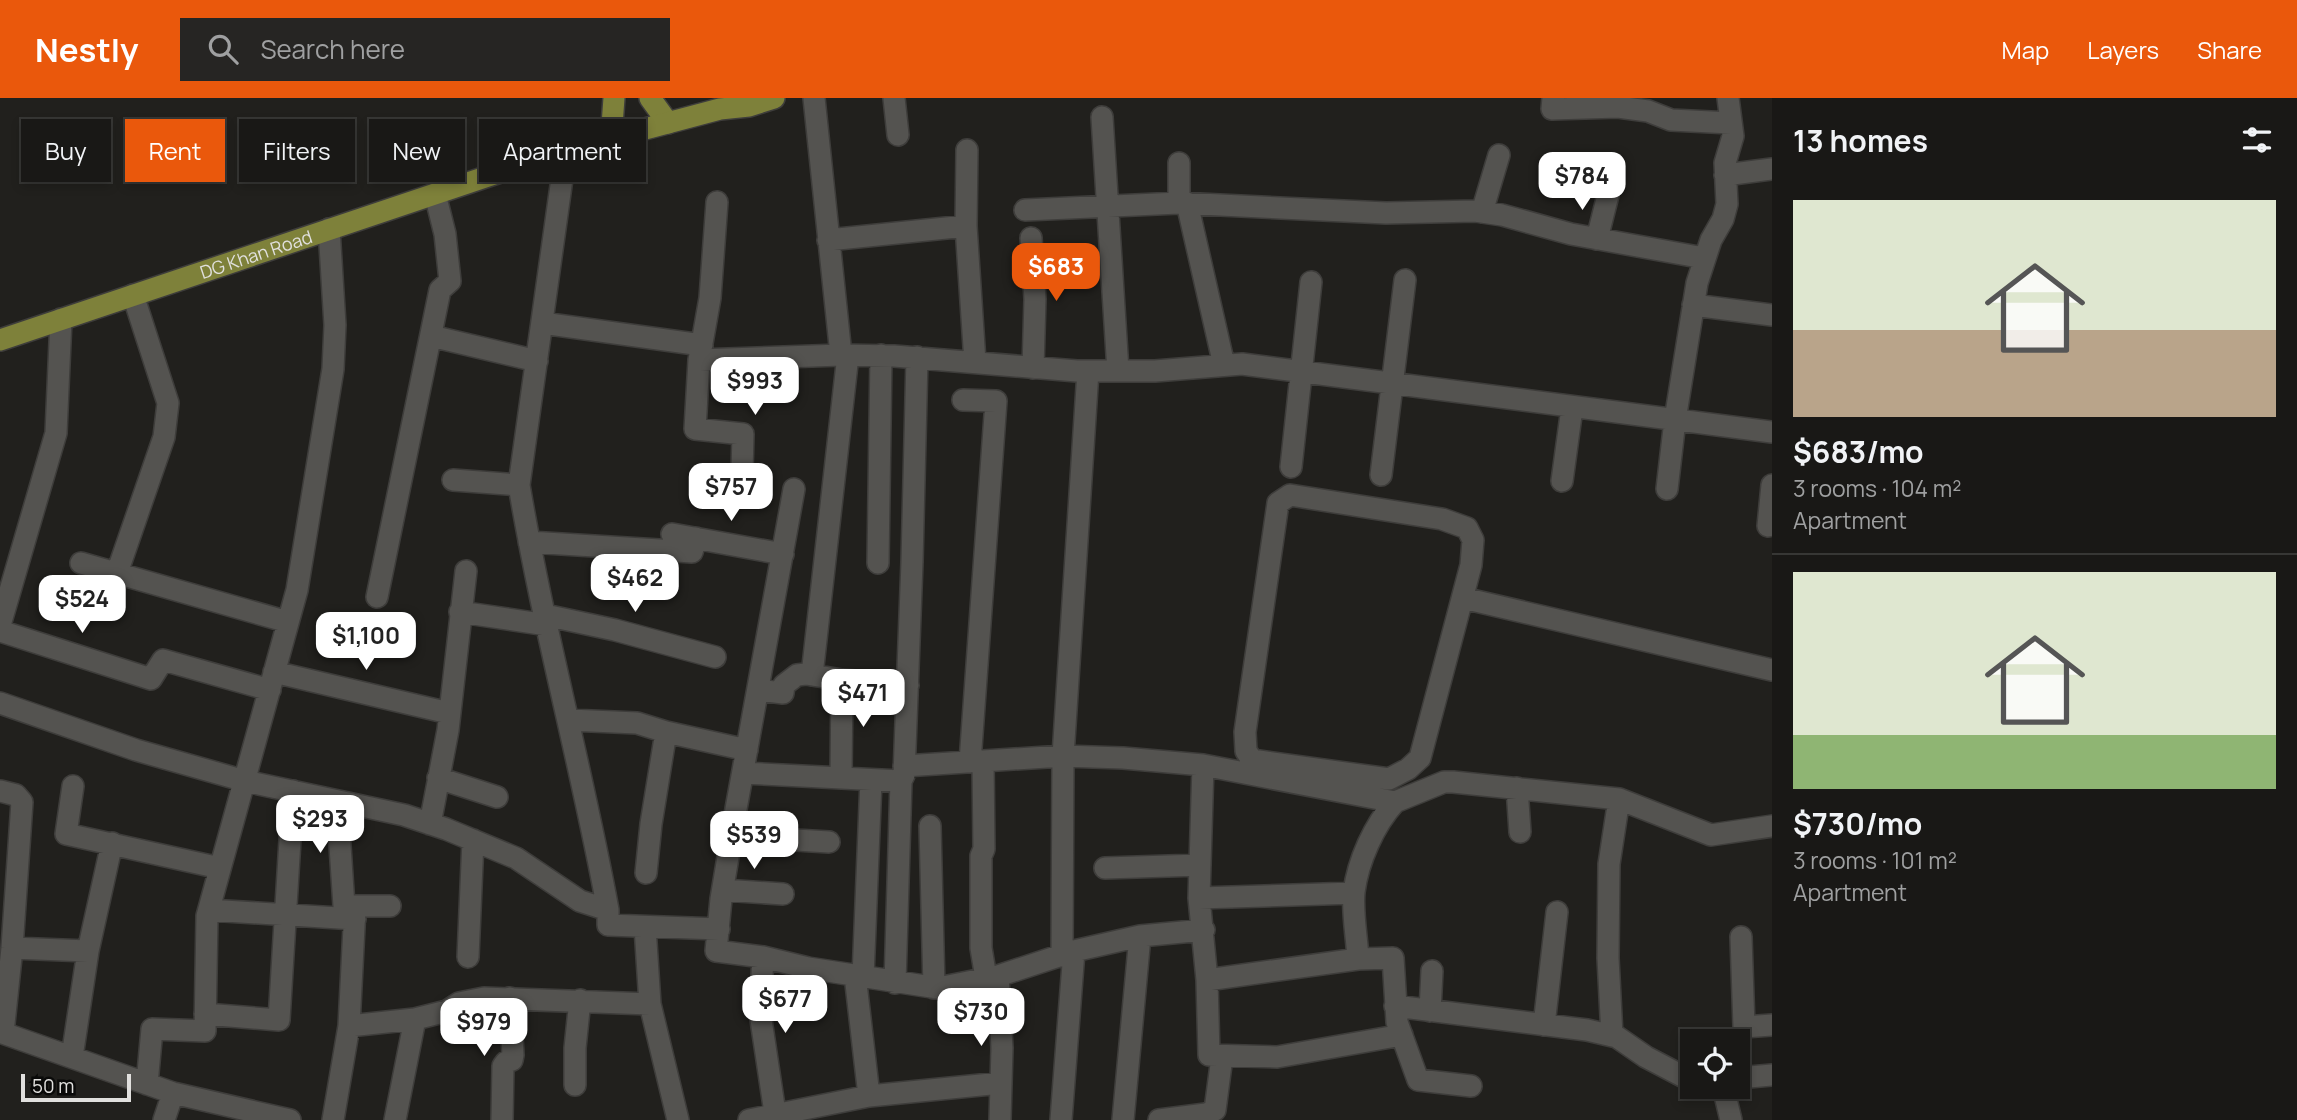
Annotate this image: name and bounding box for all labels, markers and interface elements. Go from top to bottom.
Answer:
search box [180,18,670,81]
text: Nestly [35,27,138,72]
icon: search [204,30,242,68]
text: Search here [260,31,405,67]
text: Map [2002,33,2049,66]
text: Layers [2087,33,2159,66]
text: Share [2197,33,2262,66]
chip: Buy [21,119,111,182]
chip: Rent [125,119,225,182]
chip: Filters [239,119,355,182]
chip: New [369,119,465,182]
chip: Apartment [479,119,646,182]
text: 13 homes [1793,120,1928,161]
icon: filters [2238,121,2276,159]
pin: $784 [1541,152,1623,212]
text: $784 [1555,159,1609,191]
street label: DG Khan Road [197,224,315,284]
pin: $683 [1015,244,1097,303]
icon: home [1972,245,2098,371]
text: $683 [1028,250,1084,282]
pin: $993 [714,358,796,417]
text: $993 [727,364,783,396]
text: $683/mo [1793,431,1924,472]
pin: $757 [690,464,772,523]
text: $757 [705,470,757,502]
text: 3 rooms · 104 m² [1793,472,1961,504]
text: Apartment [1793,504,1907,536]
pin: $462 [594,554,676,614]
text: $462 [607,561,663,593]
pin: $524 [41,575,123,635]
text: $524 [55,582,109,614]
pin: $1,100 [309,612,423,672]
icon: home [1972,617,2098,743]
text: $1,100 [332,619,400,651]
pin: $471 [822,670,904,729]
text: $471 [838,676,888,708]
pin: $293 [279,796,361,855]
text: $293 [292,802,348,834]
text: $730/mo [1793,803,1922,844]
pin: $539 [713,812,795,871]
text: $539 [726,818,782,850]
text: 3 rooms · 101 m² [1793,844,1957,876]
text: Apartment [1793,876,1907,908]
pin: $677 [744,976,826,1035]
text: $677 [758,982,812,1014]
pin: $730 [940,988,1022,1048]
text: $730 [953,995,1009,1027]
pin: $979 [443,998,525,1058]
text: $979 [456,1005,512,1037]
map controls [1680,1029,1750,1099]
button: locate [1680,1029,1750,1099]
scale bar [21,1071,131,1103]
text: 50 m [32,1073,74,1099]

